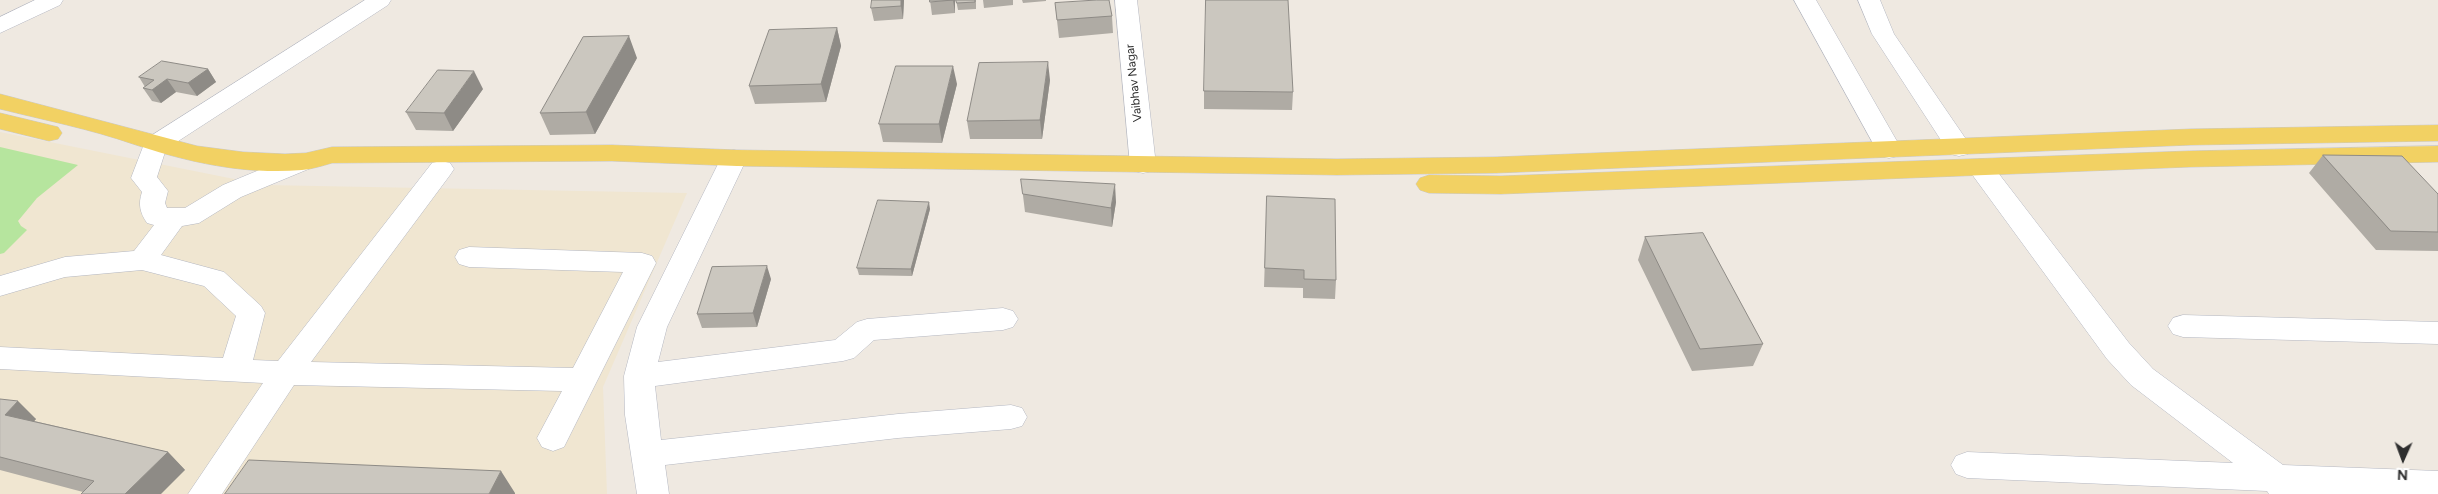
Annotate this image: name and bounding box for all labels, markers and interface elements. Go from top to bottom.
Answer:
street label: Vaibhav Nagar [1123,43,1145,123]
north arrow [2378,434,2428,484]
text: N [2397,466,2408,483]

